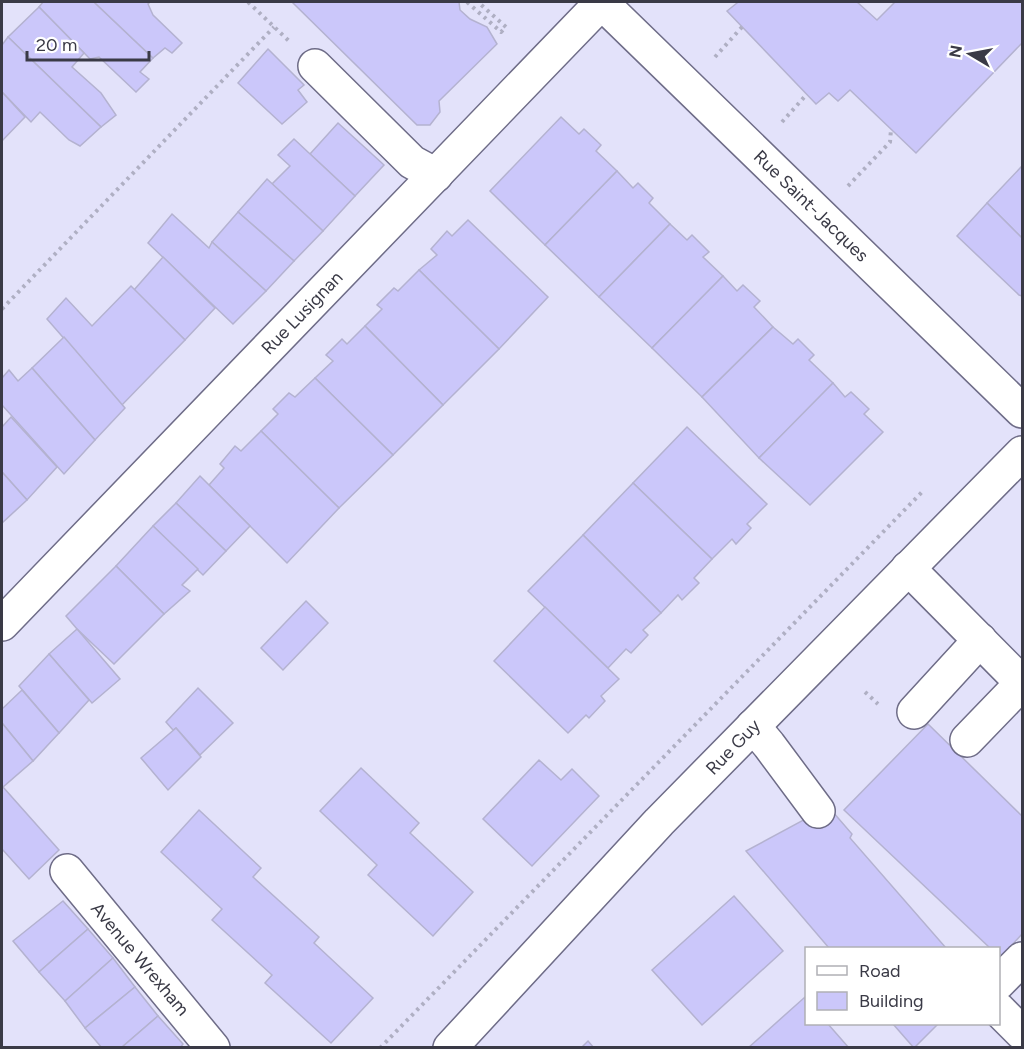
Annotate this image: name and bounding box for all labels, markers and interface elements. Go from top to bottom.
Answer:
scale bar [27,24,148,62]
north arrow [940,24,1000,84]
text: 20 m [36,34,77,56]
text: N [945,44,966,59]
street label: Rue Saint-Jacques [749,146,873,266]
street label: Rue Lusignan [257,267,347,359]
street label: Rue Guy [701,714,765,779]
street label: Avenue Wrexham [86,898,194,1020]
legend [805,947,1000,1025]
text: Road [859,960,900,982]
text: Building [859,990,924,1012]

